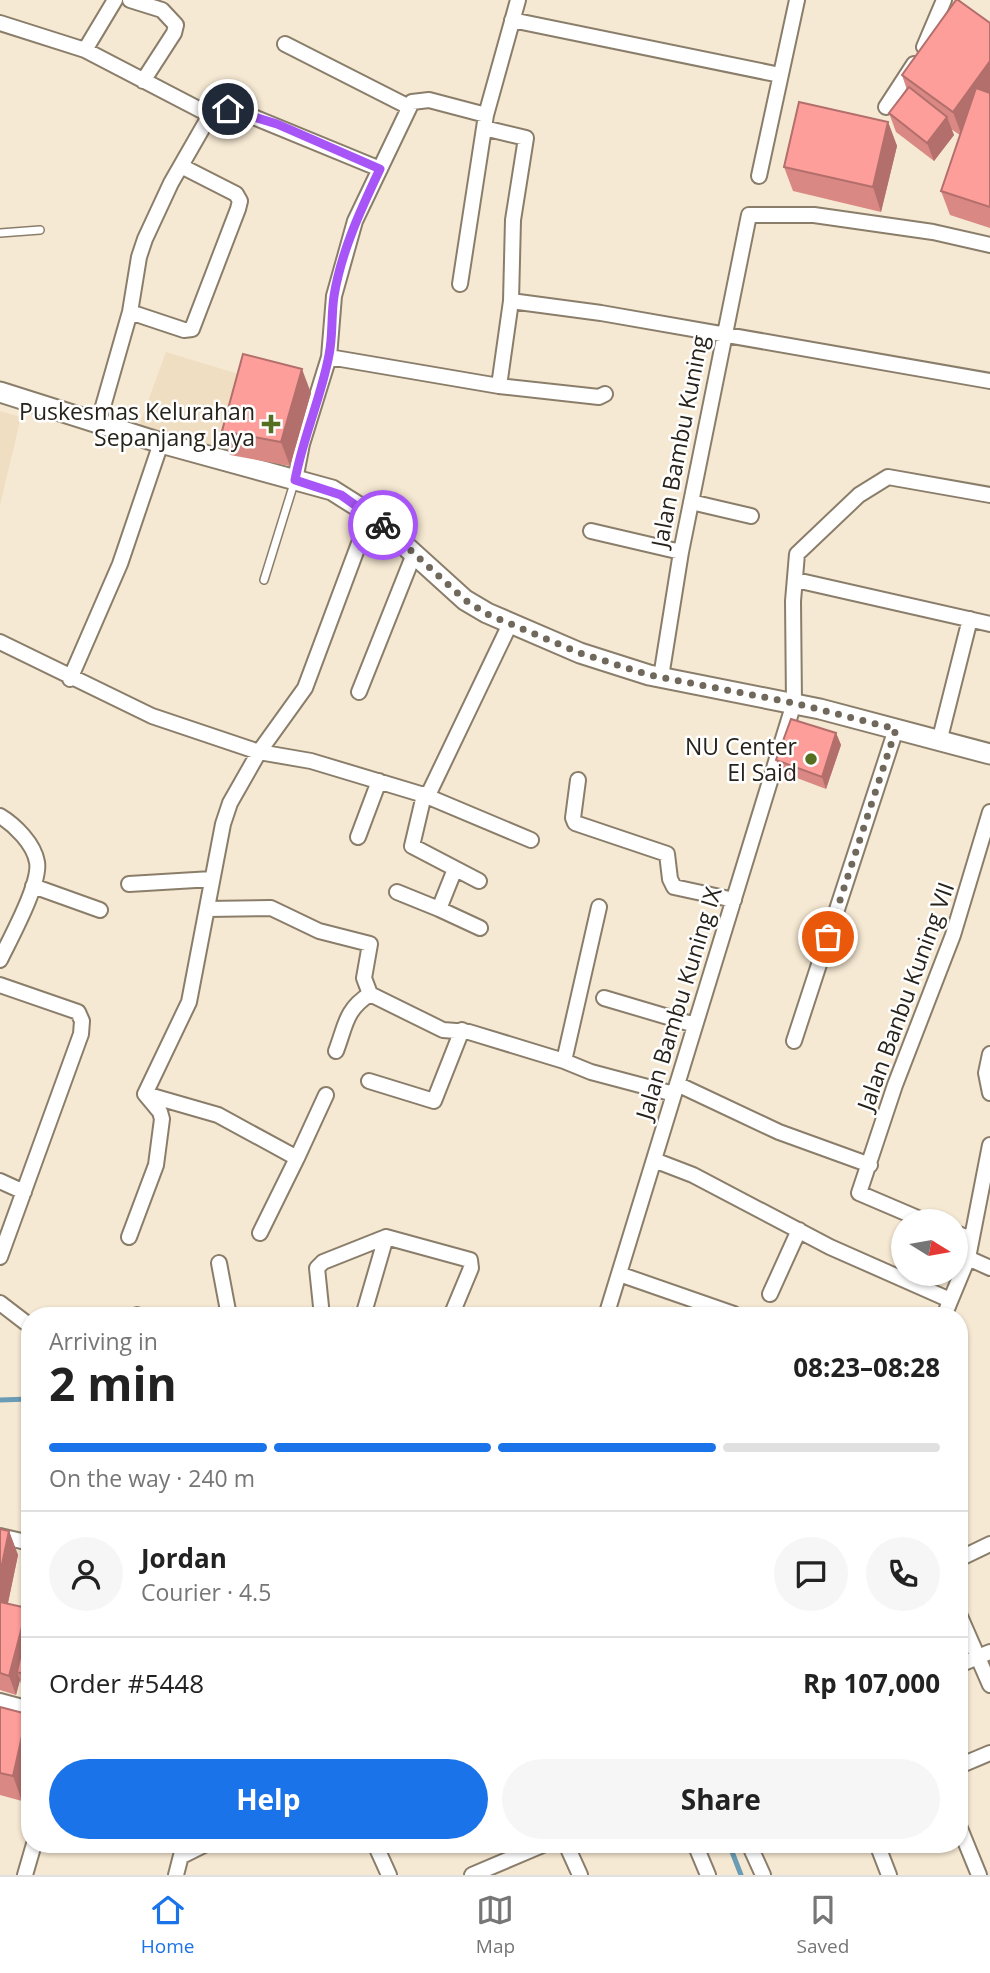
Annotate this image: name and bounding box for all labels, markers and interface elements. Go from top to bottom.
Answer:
pin [198,79,258,139]
icon: home [209,90,247,128]
street label: Jalan Bambu Kuning [642,332,715,552]
place label: Puskesmas Kelurahan Sepanjang Jaya [19,395,255,453]
marker: Puskesmas Kelurahan Sepanjang Jaya [261,414,281,434]
courier [348,490,418,560]
icon: bike [364,506,402,544]
place label: NU Center El Said [685,730,798,788]
marker: NU Center El Said [803,751,819,767]
street label: Jalan Banbu Kuning VII [848,877,961,1116]
street label: Jalan Bambu Kuning IX [627,882,729,1125]
pin [798,907,858,967]
icon: bag [809,918,847,956]
north arrow [891,1209,968,1286]
map controls [891,1209,968,1286]
text: Arriving in [49,1325,158,1357]
text: 08:23–08:28 [793,1349,940,1385]
text: 2 min [49,1352,177,1414]
text: On the way · 240 m [49,1462,255,1494]
button: person [49,1537,123,1611]
button: chat [774,1537,848,1611]
button: phone [866,1537,940,1611]
text: Jordan [141,1540,227,1576]
text: Courier · 4.5 [141,1576,271,1608]
text: Order #5448 [49,1665,204,1701]
text: Rp 107,000 [803,1665,940,1701]
button: Help [49,1759,488,1839]
button: Share [502,1759,940,1839]
tab: Home [141,1891,194,1959]
tab: Map [476,1891,515,1959]
tab: Saved [797,1891,849,1959]

